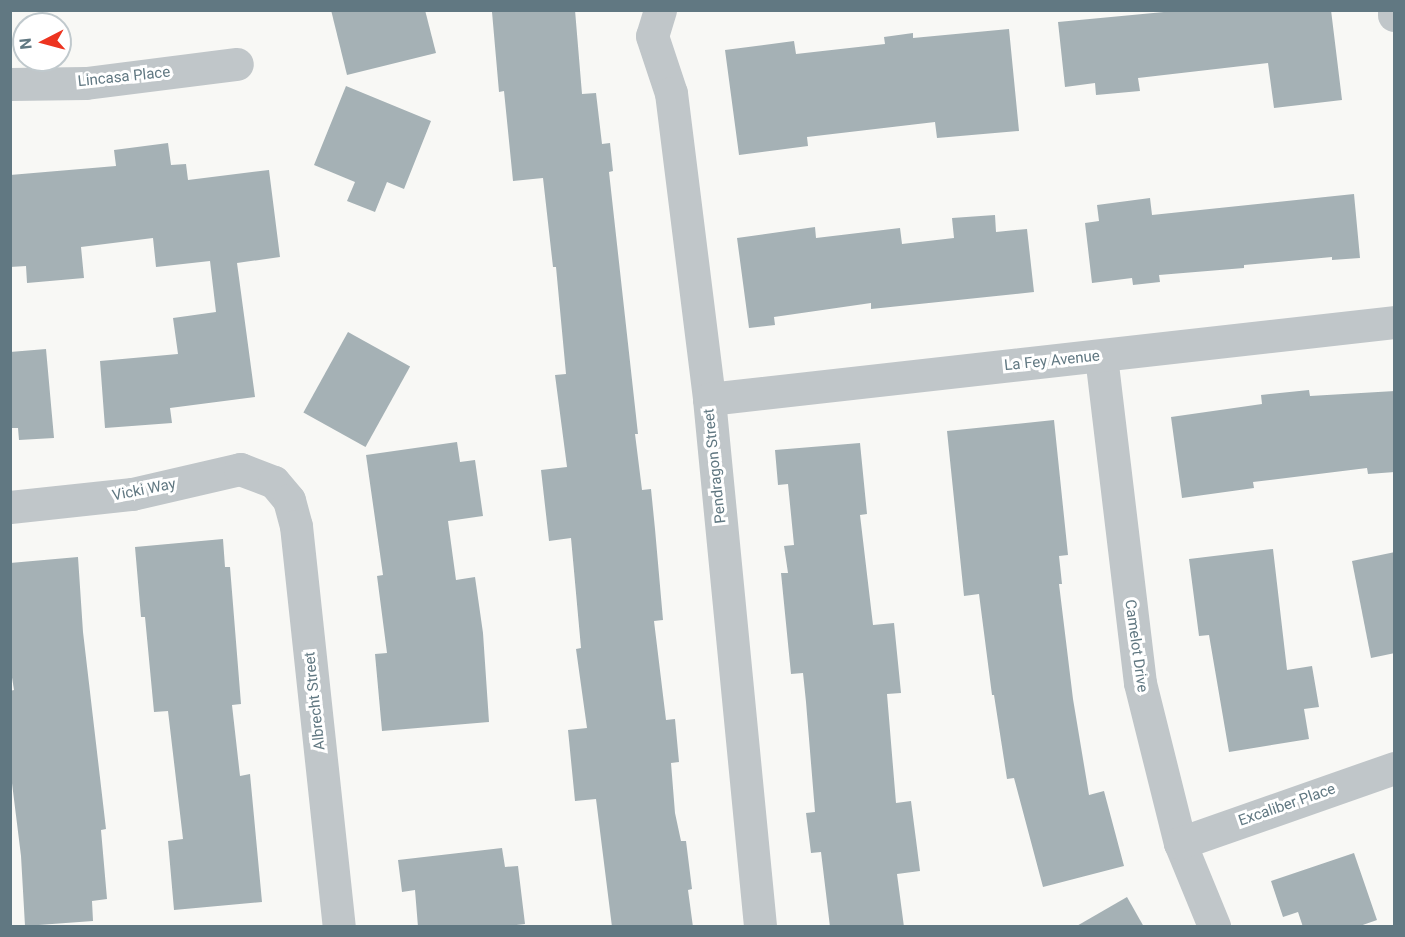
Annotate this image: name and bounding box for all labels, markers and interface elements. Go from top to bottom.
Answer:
north arrow [12,12,72,72]
text: N [16,37,36,50]
street label: Lincasa Place [77,63,171,91]
street label: La Fey Avenue [1003,347,1101,375]
street label: Pendragon Street [700,408,730,524]
street label: Vicki Way [111,475,177,505]
street label: Camelot Drive [1121,598,1151,694]
street label: Albrecht Street [301,651,329,751]
street label: Excaliber Place [1236,780,1338,830]

